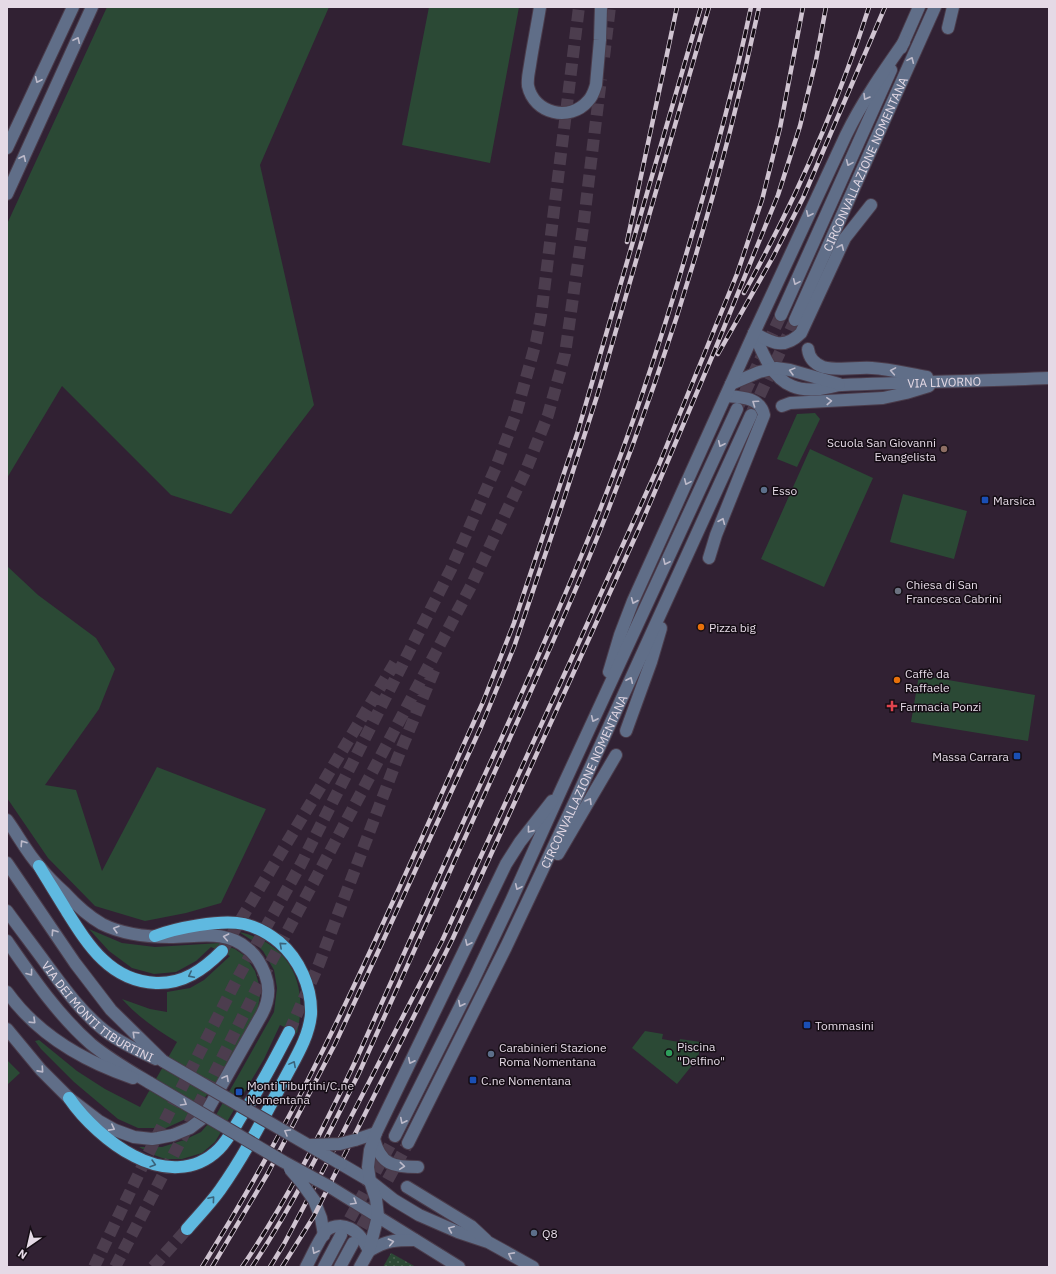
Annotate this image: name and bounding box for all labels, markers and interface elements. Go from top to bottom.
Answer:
one-way arrow [72,37,80,45]
one-way arrow [906,56,914,64]
street label: CIRCONVALLAZIONE NOMENTANA [819,74,910,253]
one-way arrow [35,76,43,84]
one-way arrow [864,93,871,100]
one-way arrow [18,155,26,163]
one-way arrow [846,159,854,167]
one-way arrow [806,210,814,217]
one-way arrow [836,244,844,251]
one-way arrow [793,278,801,286]
one-way arrow [789,367,796,376]
one-way arrow [890,367,897,375]
street label: VIA LIVORNO [907,373,981,390]
one-way arrow [826,397,832,406]
one-way arrow [752,400,759,408]
place label: Scuola San Giovanni Evangelista [827,435,937,464]
one-way arrow [717,441,725,448]
marker: Scuola San Giovanni Evangelista [939,444,949,454]
one-way arrow [684,478,692,486]
place label: Esso [772,483,798,498]
marker: Esso [759,485,769,495]
place label: Marsica [993,493,1035,508]
marker: Marsica [980,495,990,505]
one-way arrow [717,518,725,525]
one-way arrow [663,558,671,566]
place label: Chiesa di San Francesca Cabrini [906,577,1002,606]
marker: Chiesa di San Francesca Cabrini [893,586,903,596]
one-way arrow [630,597,638,604]
place label: Pizza big [709,620,757,635]
marker: Pizza big [696,622,706,632]
place label: Caffè da Raffaele [905,666,950,695]
marker: Caffè da Raffaele [892,675,902,685]
one-way arrow [625,677,633,685]
street label: CIRCONVALLAZIONE NOMENTANA [537,692,630,871]
place label: Farmacia Ponzi [900,699,981,714]
marker: Farmacia Ponzi [887,701,897,711]
one-way arrow [591,714,599,722]
place label: Massa Carrara [932,749,1010,764]
marker: Massa Carrara [1012,751,1022,761]
one-way arrow [584,798,592,805]
one-way arrow [527,825,534,832]
one-way arrow [20,840,28,847]
one-way arrow [514,883,522,890]
one-way arrow [113,925,120,934]
one-way arrow [52,930,59,937]
one-way arrow [222,933,229,942]
one-way arrow [465,939,473,947]
one-way arrow [280,943,287,950]
street label: VIA DEI MONTI TIBURTINI [39,958,156,1064]
one-way arrow [25,968,32,975]
one-way arrow [188,970,196,978]
one-way arrow [459,1000,466,1008]
one-way arrow [28,1016,36,1024]
place label: Tommasini [815,1018,874,1033]
marker: Tommasini [802,1020,812,1030]
one-way arrow [132,1031,140,1039]
place label: Piscina "Delfino" [677,1039,725,1068]
place label: Carabinieri Stazione Roma Nomentana [499,1040,607,1069]
marker: Piscina "Delfino" [664,1048,674,1058]
marker: Carabinieri Stazione Roma Nomentana [486,1049,496,1059]
one-way arrow [408,1056,416,1064]
one-way arrow [288,1061,295,1068]
one-way arrow [36,1065,44,1073]
place label: C.ne Nomentana [481,1073,571,1088]
one-way arrow [222,1075,229,1082]
marker: C.ne Nomentana [468,1075,478,1085]
place label: Monti Tiburtini/C.ne Nomentana [247,1078,354,1107]
marker: Monti Tiburtini/C.ne Nomentana [234,1087,244,1097]
one-way arrow [179,1099,187,1106]
one-way arrow [400,1116,408,1124]
one-way arrow [108,1124,115,1131]
one-way arrow [283,1129,291,1136]
one-way arrow [149,1159,156,1168]
one-way arrow [399,1161,406,1170]
one-way arrow [208,1197,215,1204]
one-way arrow [350,1197,357,1204]
north arrow [8,1226,48,1266]
one-way arrow [448,1226,456,1234]
place label: Q8 [542,1226,558,1241]
marker: Q8 [529,1228,539,1238]
one-way arrow [388,1238,395,1246]
text: N [15,1246,30,1262]
one-way arrow [312,1247,320,1254]
one-way arrow [507,1252,515,1259]

